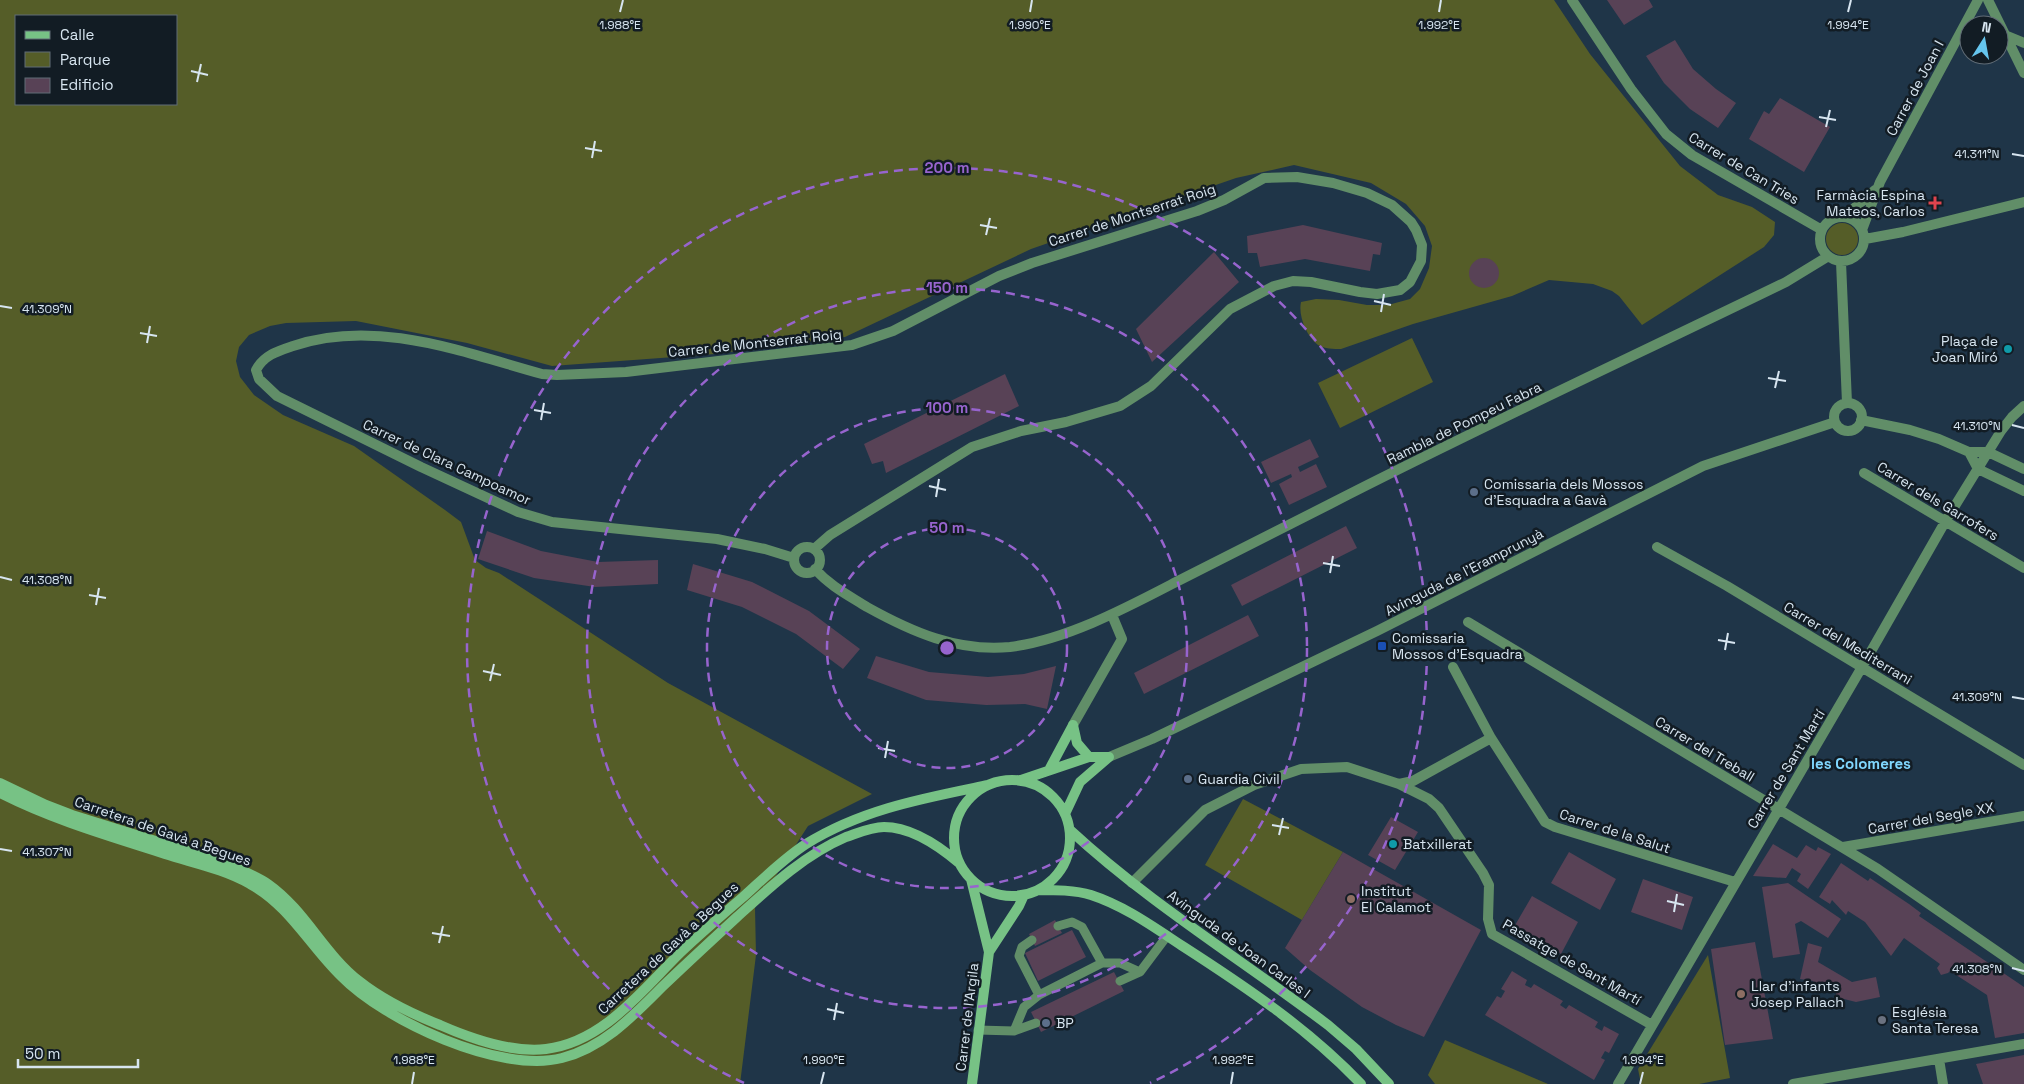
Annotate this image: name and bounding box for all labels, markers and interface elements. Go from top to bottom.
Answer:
legend [15,15,178,105]
north arrow [1959,15,2009,65]
text: 1.988°E [599,17,641,33]
text: 1.990°E [1009,17,1051,33]
text: 1.992°E [1418,17,1460,33]
text: 1.994°E [1827,17,1869,33]
text: N [1980,18,1993,37]
text: Calle [60,25,95,44]
street label: Carrer de Joan I [1882,37,1948,139]
text: Parque [60,50,111,69]
text: Edificio [60,75,114,94]
street label: Carrer de Can Tries [1685,128,1803,208]
text: 41.311°N [1955,146,1999,162]
text: 200 m [925,158,969,177]
street label: Carrer de Montserrat Roig [1046,179,1218,251]
place label: Farmàcia Espina Mateos, Carlos [1817,186,1925,220]
marker: Farmàcia Espina Mateos, Carlos [1929,197,1941,209]
text: 150 m [926,278,968,297]
text: 41.309°N [22,301,72,317]
street label: Carrer de Montserrat Roig [667,325,843,361]
place label: Plaça de Joan Miró [1932,332,1998,366]
marker: Plaça de Joan Miró [2002,343,2014,355]
street label: Rambla de Pompeu Fabra [1384,378,1544,468]
text: 100 m [926,398,968,417]
street label: Carrer de Clara Campoamor [360,415,534,509]
text: 41.310°N [1953,418,2001,434]
street label: Carrer dels Garrofers [1874,458,2002,544]
place label: Comissaria dels Mossos d'Esquadra a Gavà [1484,475,1643,509]
marker: Comissaria dels Mossos d'Esquadra a Gavà [1468,486,1480,498]
text: 50 m [929,518,965,537]
street label: Avinguda de l'Eramprunyà [1382,524,1546,620]
text: 41.308°N [22,572,72,588]
street label: Carrer del Mediterrani [1781,598,1915,688]
place label: Comissaria Mossos d'Esquadra [1392,629,1523,663]
centre of rings [938,639,956,657]
marker: Comissaria Mossos d'Esquadra [1376,640,1388,652]
text: 41.309°N [1952,689,2002,705]
street label: Carrer de Sant Martí [1743,706,1829,832]
street label: Carrer del Treball [1652,712,1758,786]
district label: les Colomeres [1811,754,1911,773]
place label: Guardia Civil [1198,770,1280,788]
marker: Guardia Civil [1182,773,1194,785]
street label: Carretera de Gavà a Begues [72,792,254,870]
street label: Carrer del Segle XX [1866,798,1996,838]
street label: Carrer de la Salut [1557,805,1673,857]
place label: Batxillerat [1403,835,1472,853]
marker: Batxillerat [1387,838,1399,850]
text: 41.307°N [22,844,72,860]
street label: Carretera de Gavà a Begues [594,878,742,1018]
place label: Institut El Calamot [1361,882,1431,916]
street label: Avinguda de Joan Carles I [1164,886,1314,1002]
marker: Institut El Calamot [1345,893,1357,905]
street label: Passatge de Sant Martí [1500,915,1645,1009]
text: 41.308°N [1952,961,2002,977]
street label: Carrer de l'Argila [951,962,983,1072]
place label: Llar d'infants Josep Pallach [1751,977,1844,1011]
marker: Llar d'infants Josep Pallach [1735,988,1747,1000]
place label: Església Santa Teresa [1892,1003,1979,1037]
place label: BP [1056,1014,1074,1032]
marker: Església Santa Teresa [1876,1014,1888,1026]
marker: BP [1040,1017,1052,1029]
scale bar [18,1036,138,1068]
text: 50 m [25,1044,60,1063]
text: 1.988°E [393,1052,435,1068]
text: 1.990°E [803,1052,845,1068]
text: 1.992°E [1212,1052,1254,1068]
text: 1.994°E [1622,1052,1664,1068]

